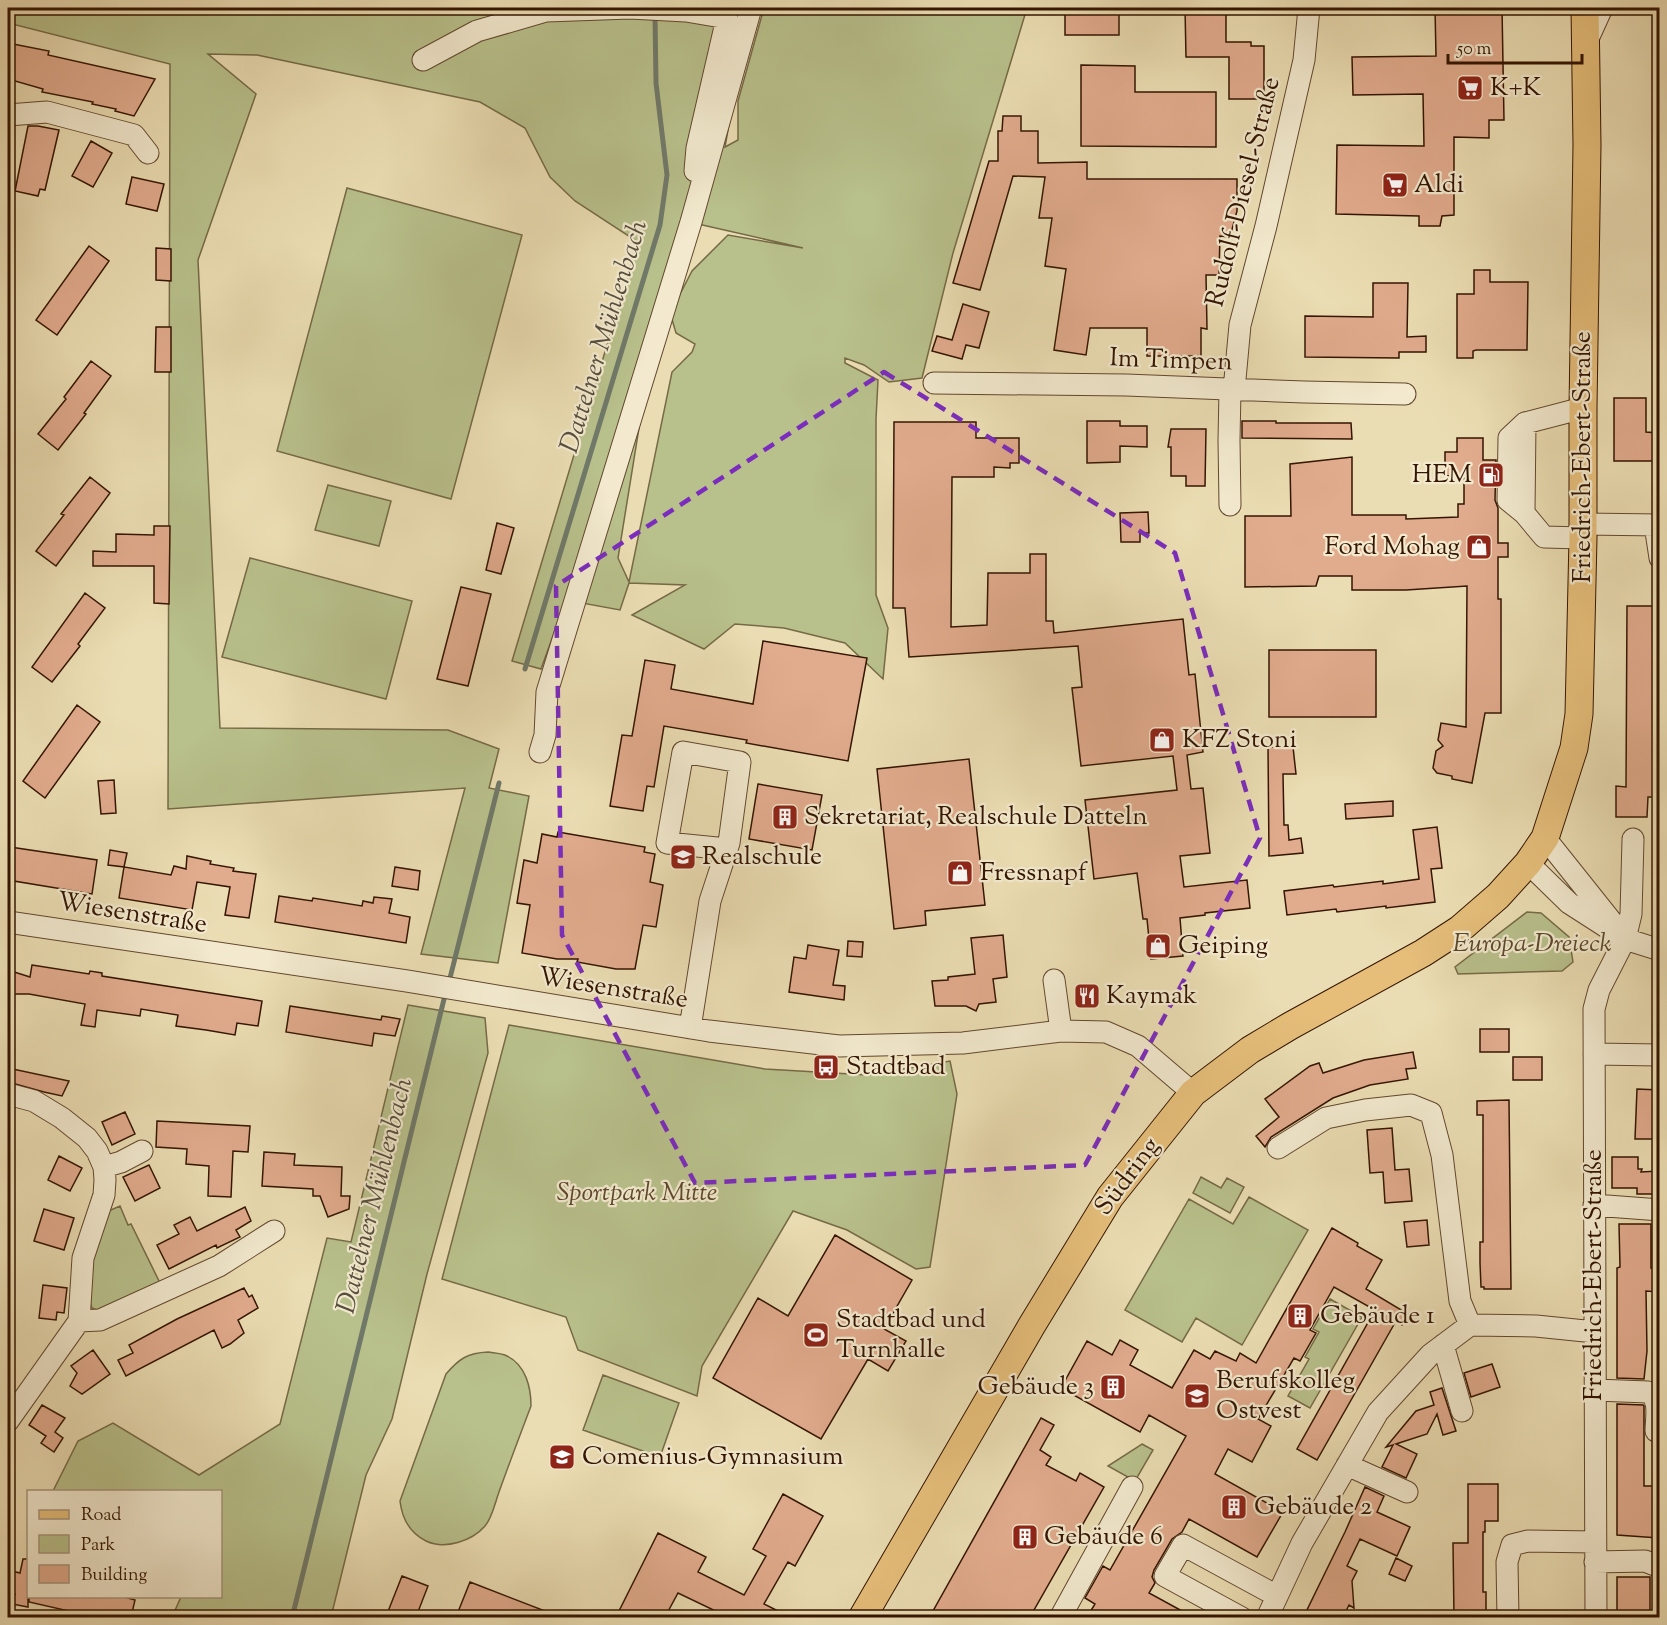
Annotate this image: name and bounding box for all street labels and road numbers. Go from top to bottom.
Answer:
street label: Rudolf-Diesel-Straße [1198,73,1290,311]
street label: Friedrich-Ebert-Straße [1565,331,1602,583]
street label: Im Timpen [1109,340,1233,382]
street label: Wiesenstraße [54,884,210,944]
street label: Wiesenstraße [535,959,691,1019]
street label: Südring [1086,1130,1170,1224]
street label: Friedrich-Ebert-Straße [1576,1149,1613,1401]

